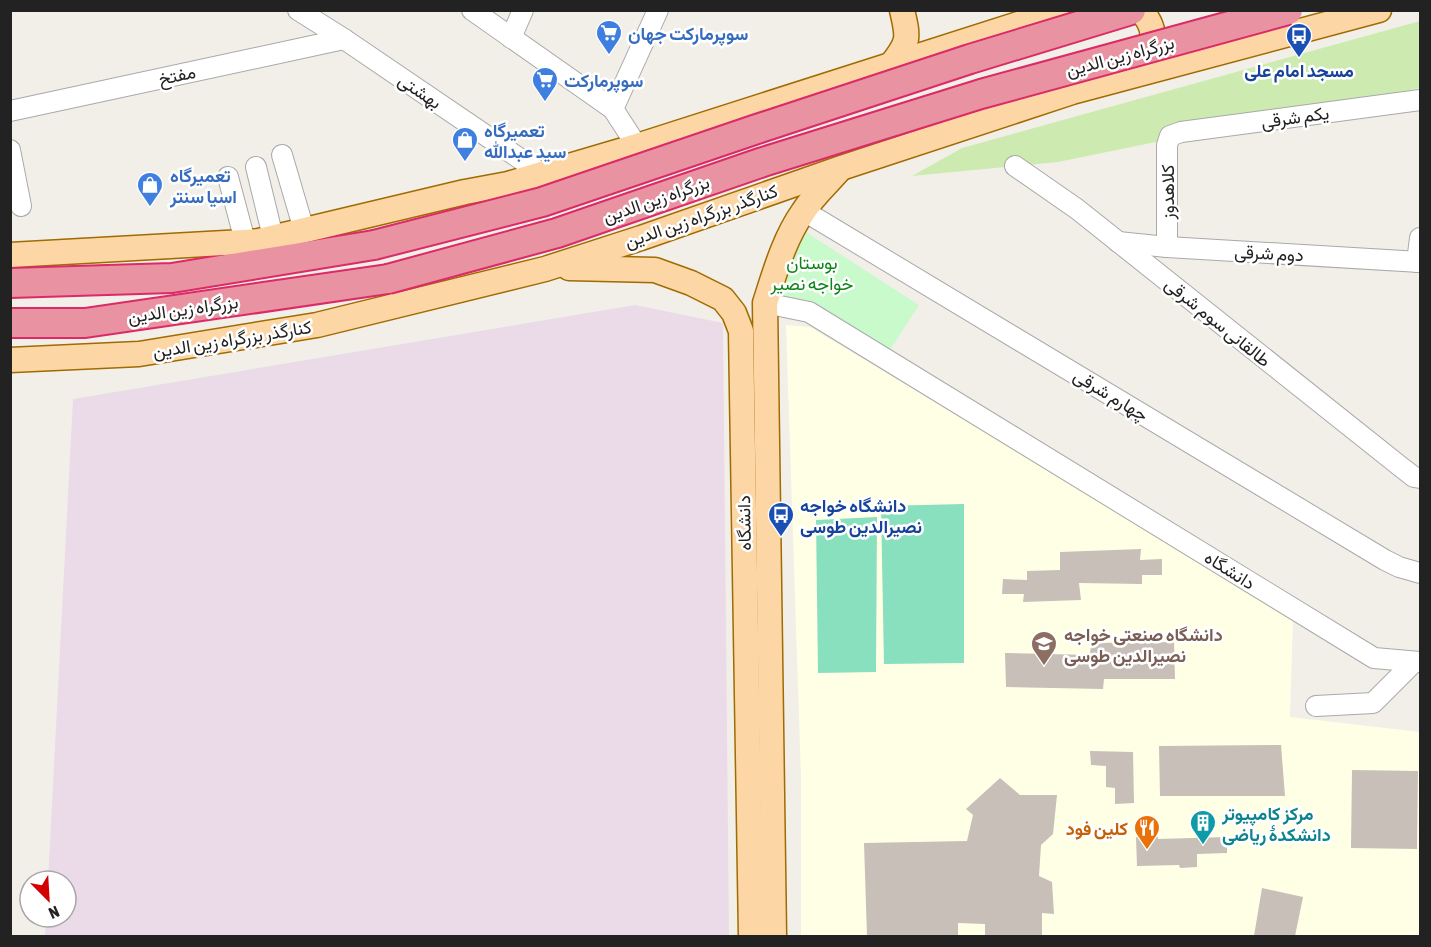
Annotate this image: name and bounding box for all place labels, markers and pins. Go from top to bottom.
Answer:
supermarket icon: سوپرمارکت جهان [594,18,624,56]
bus stop icon: مسجد امام علی [1284,21,1314,59]
place label: سوپرمارکت جهان [628,23,748,46]
place label: مسجد امام علی [1244,60,1354,83]
supermarket icon: سوپرمارکت [530,65,560,103]
place label: سوپرمارکت [564,70,643,93]
place label: تعمیرگاه سید عبدالله [484,120,566,163]
shop icon: تعمیرگاه سید عبدالله [450,125,480,163]
place label: تعمیرگاه اسیا سنتر [169,165,237,208]
shop icon: تعمیرگاه اسیا سنتر [135,170,165,208]
place label: دانشگاه خواجه نصیرالدین طوسی [800,495,922,538]
bus stop icon: دانشگاه خواجه نصیرالدین طوسی [766,500,796,538]
place label: دانشگاه صنعتی خواجه نصیرالدین طوسی [1064,624,1223,667]
school or university icon: دانشگاه صنعتی خواجه نصیرالدین طوسی [1029,629,1059,667]
place label: مرکز کامپیوتر دانشکدهٔ ریاضی [1221,803,1331,846]
building icon: مرکز کامپیوتر دانشکدهٔ ریاضی [1188,808,1218,846]
restaurant icon: کلین فود [1132,813,1162,851]
place label: کلین فود [1066,818,1128,840]

